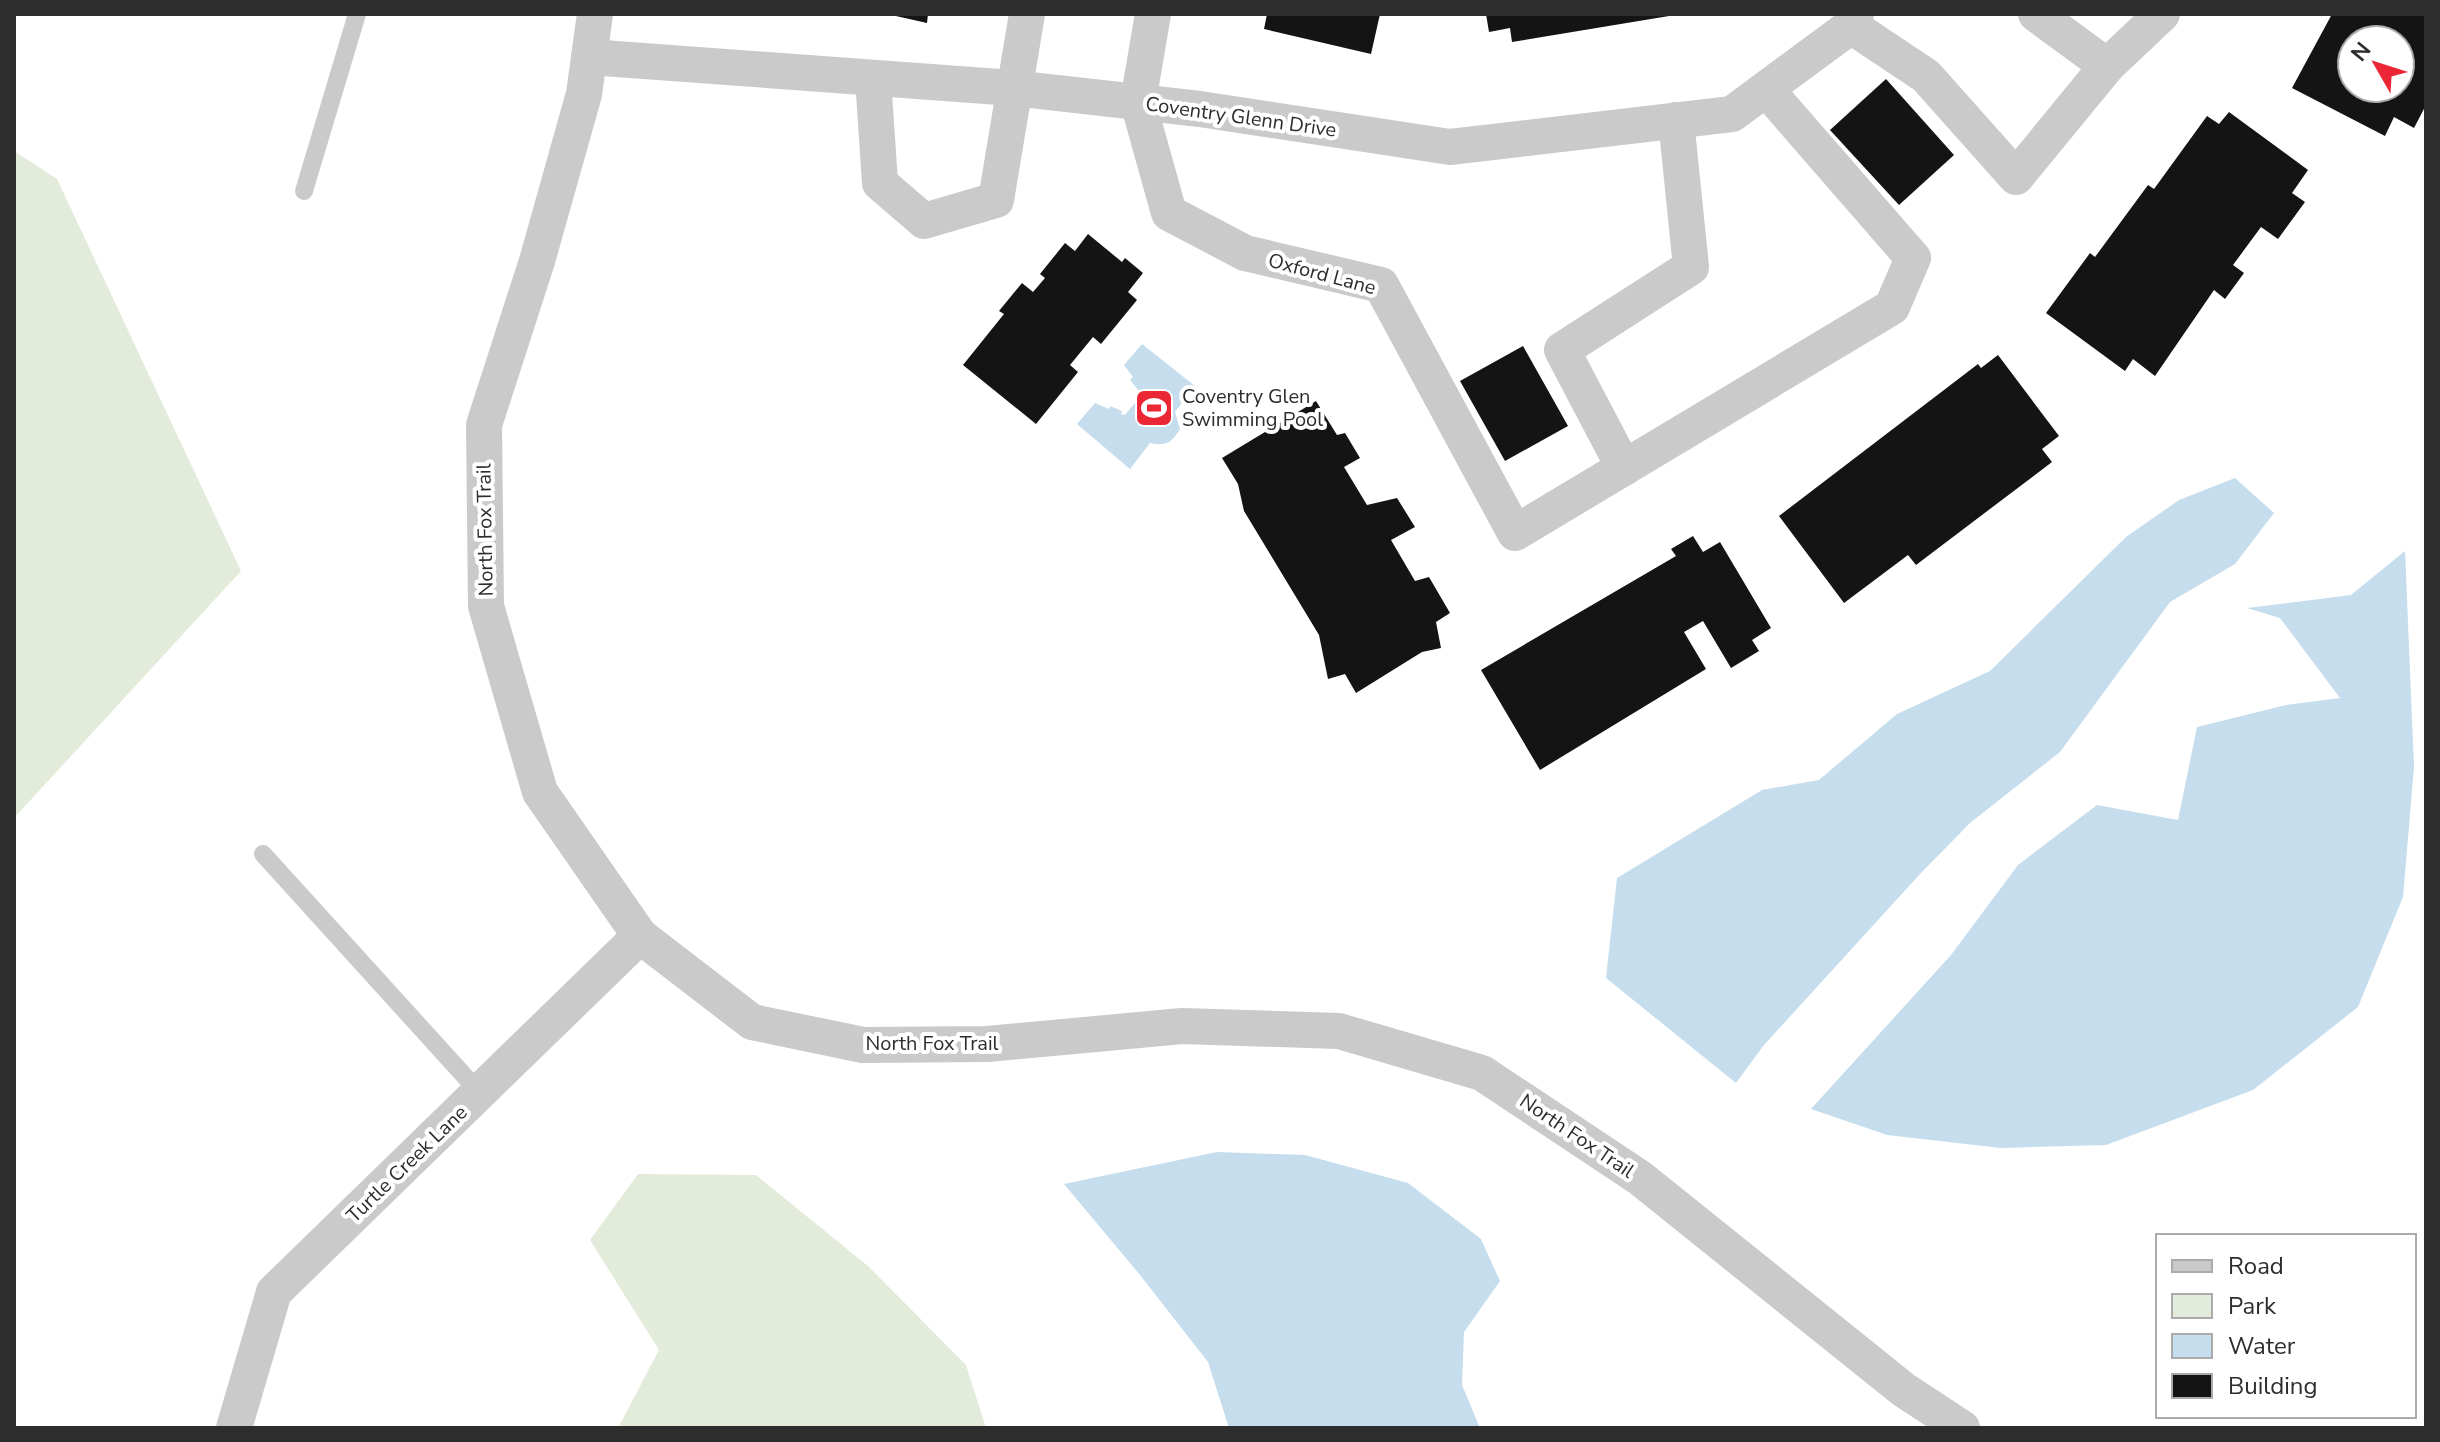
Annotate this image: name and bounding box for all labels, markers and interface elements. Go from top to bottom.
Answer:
north arrow [2336,24,2416,104]
text: N [2344,36,2378,68]
street label: Coventry Glenn Drive [1144,90,1338,144]
street label: Oxford Lane [1265,247,1379,301]
place label: Coventry Glen Swimming Pool [1182,383,1323,433]
sports icon: Coventry Glen Swimming Pool [1133,387,1175,429]
street label: North Fox Trail [470,463,500,597]
street label: North Fox Trail [866,1030,999,1057]
street label: North Fox Trail [1514,1088,1640,1184]
street label: Turtle Creek Lane [341,1099,473,1229]
legend [2156,1234,2416,1418]
text: Road [2228,1250,2284,1282]
text: Park [2228,1290,2277,1322]
text: Water [2228,1330,2296,1362]
text: Building [2228,1370,2318,1402]

